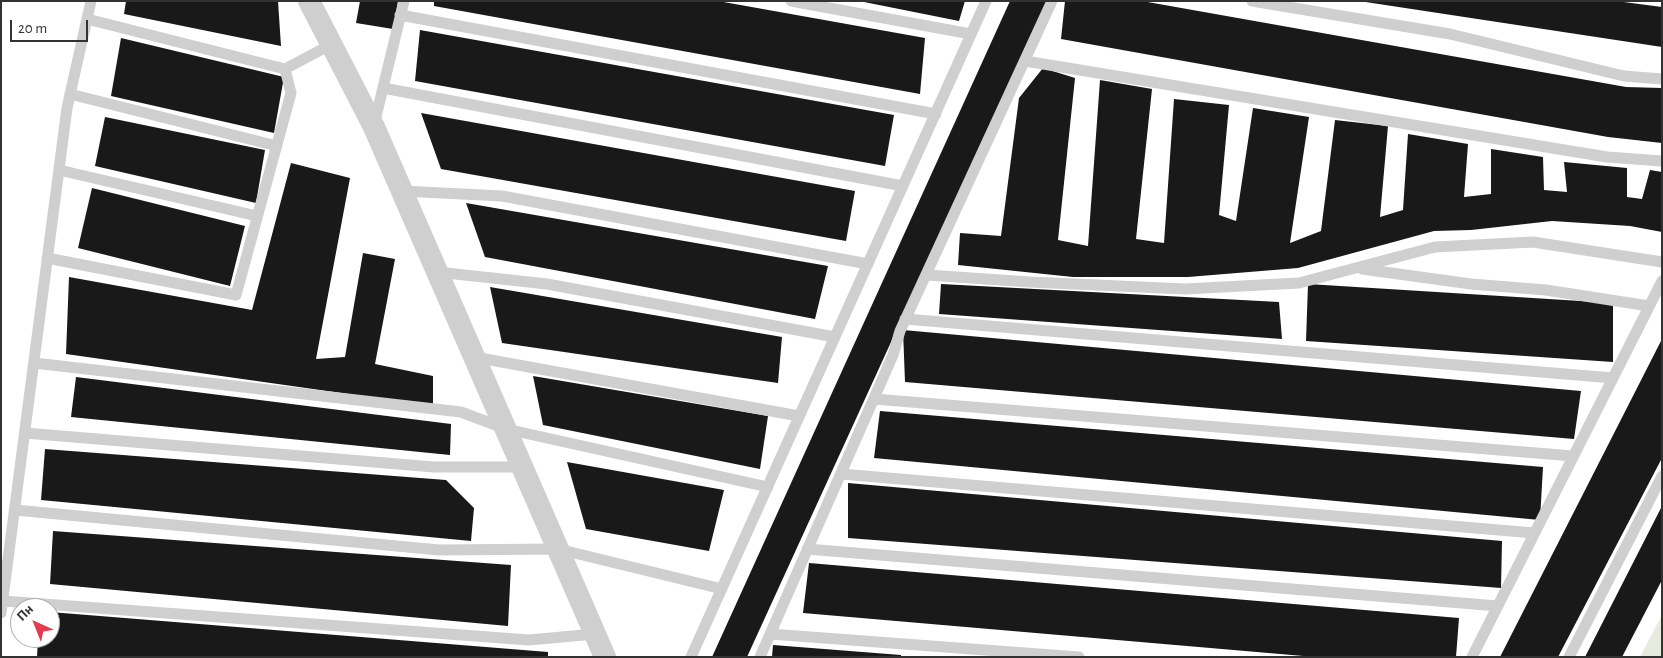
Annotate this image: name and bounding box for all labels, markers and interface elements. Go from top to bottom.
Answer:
scale bar [12,10,90,42]
text: 20 m [18,21,47,36]
north arrow [10,598,60,648]
text: Пн [14,602,36,624]

